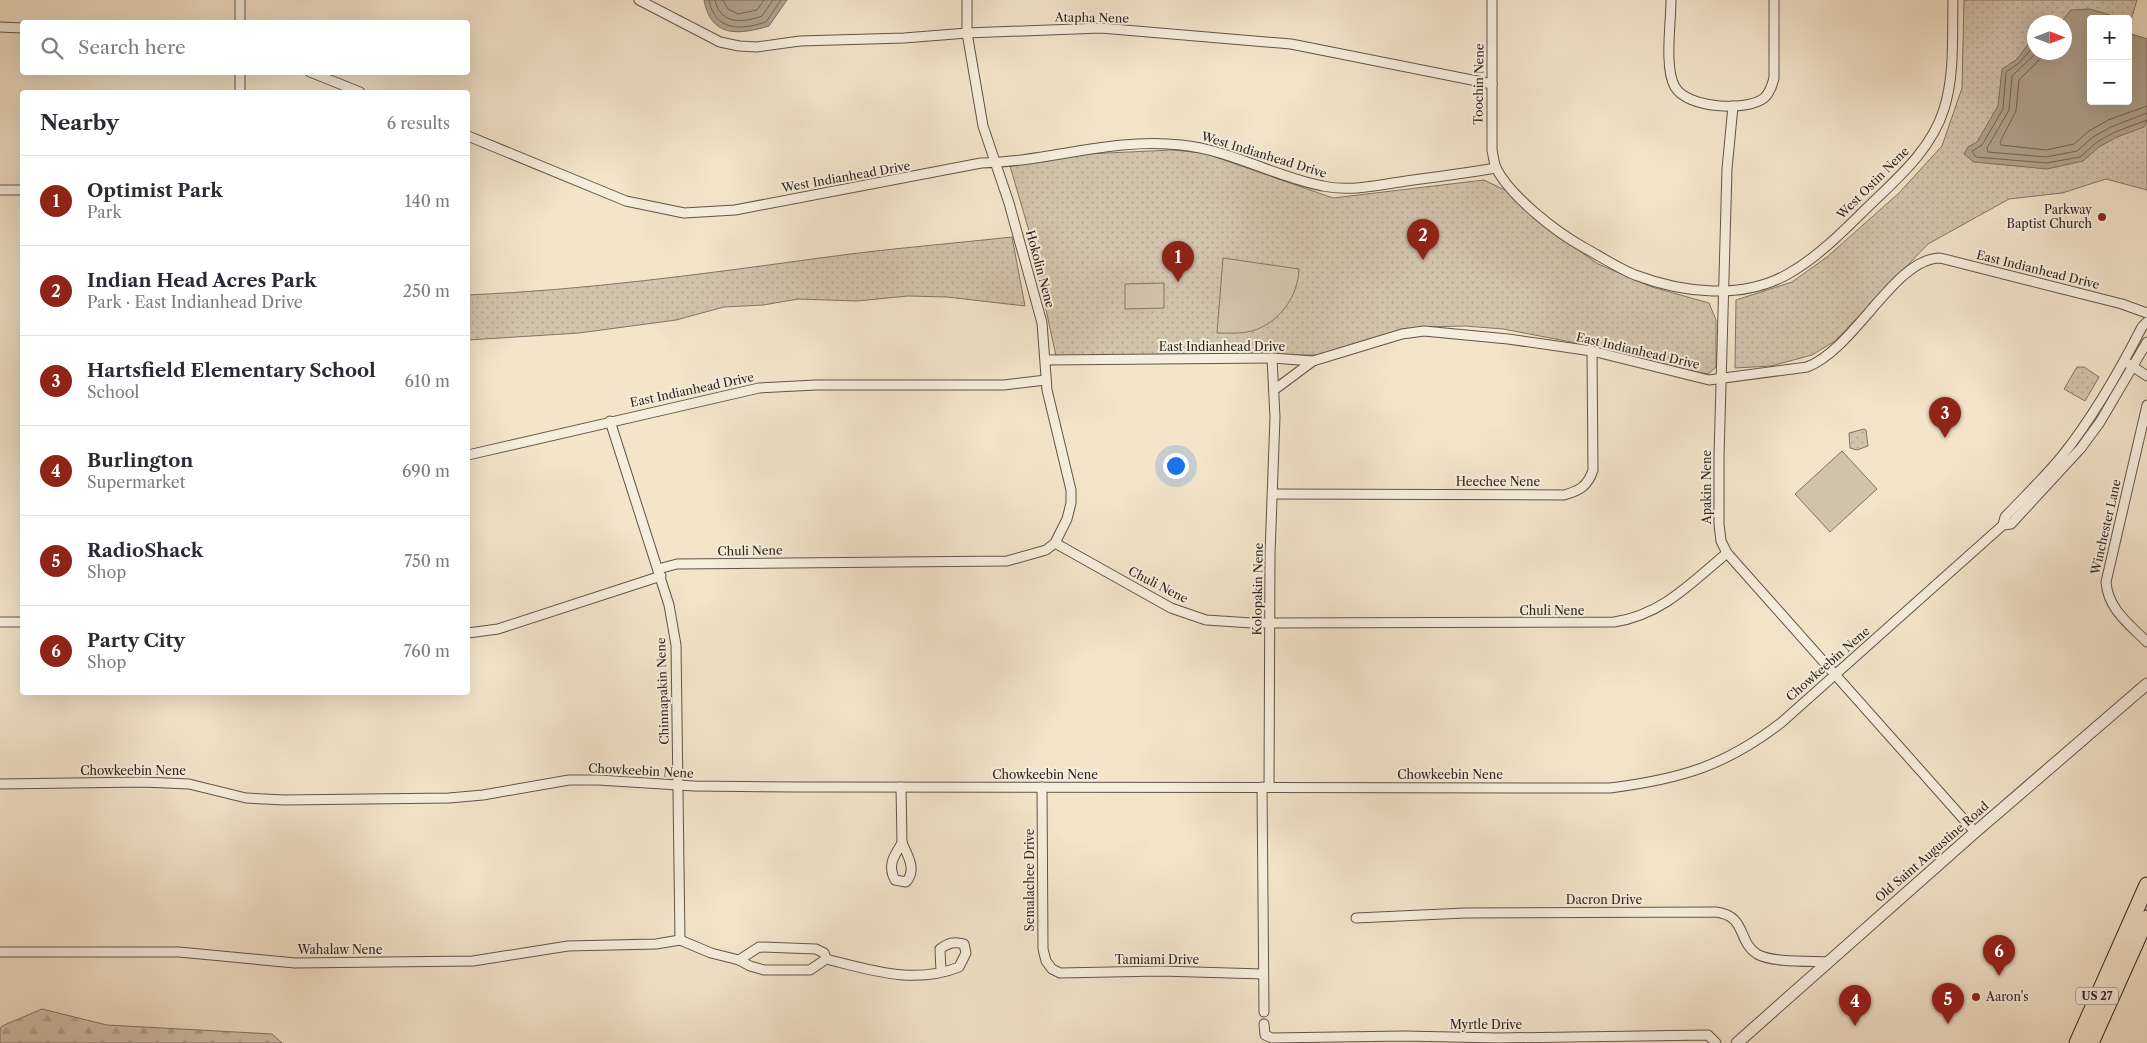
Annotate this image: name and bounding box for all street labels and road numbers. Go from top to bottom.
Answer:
street label: Atapha Nene [1054,9,1130,26]
street label: Toochin Nene [1470,43,1487,125]
street label: West Indianhead Drive [1199,128,1329,181]
street label: West Ostin Nene [1833,143,1912,223]
street label: West Indianhead Drive [779,158,912,195]
street label: Hokolin Nene [1023,228,1058,310]
street label: East Indianhead Drive [1975,247,2101,292]
street label: East Indianhead Drive [1575,329,1702,372]
street label: East Indianhead Drive [1159,339,1285,354]
street label: East Indianhead Drive [629,369,755,410]
street label: Apakin Nene [1699,449,1714,525]
street label: Heechee Nene [1456,474,1541,489]
street label: Winchester Lane [2087,477,2124,577]
street label: Chuli Nene [717,542,783,559]
street label: Kolopakin Nene [1249,542,1266,636]
street label: Chuli Nene [1126,563,1191,606]
street label: Chuli Nene [1519,603,1585,618]
street label: Chowkeebin Nene [1783,623,1873,704]
street label: Chinnapakin Nene [653,637,672,745]
street label: Chowkeebin Nene [588,760,694,781]
street label: Chowkeebin Nene [80,763,186,778]
street label: Chowkeebin Nene [992,767,1098,782]
street label: Chowkeebin Nene [1397,767,1503,782]
street label: Old Saint Augustine Road [1872,798,1992,905]
street label: Semalachee Drive [1022,828,1037,931]
street label: Dacron Drive [1566,892,1643,907]
street label: Wahalaw Nene [296,942,383,957]
street label: Tamiami Drive [1115,952,1200,967]
road number: US 27 [2076,988,2118,1004]
street label: Myrtle Drive [1450,1017,1523,1032]

